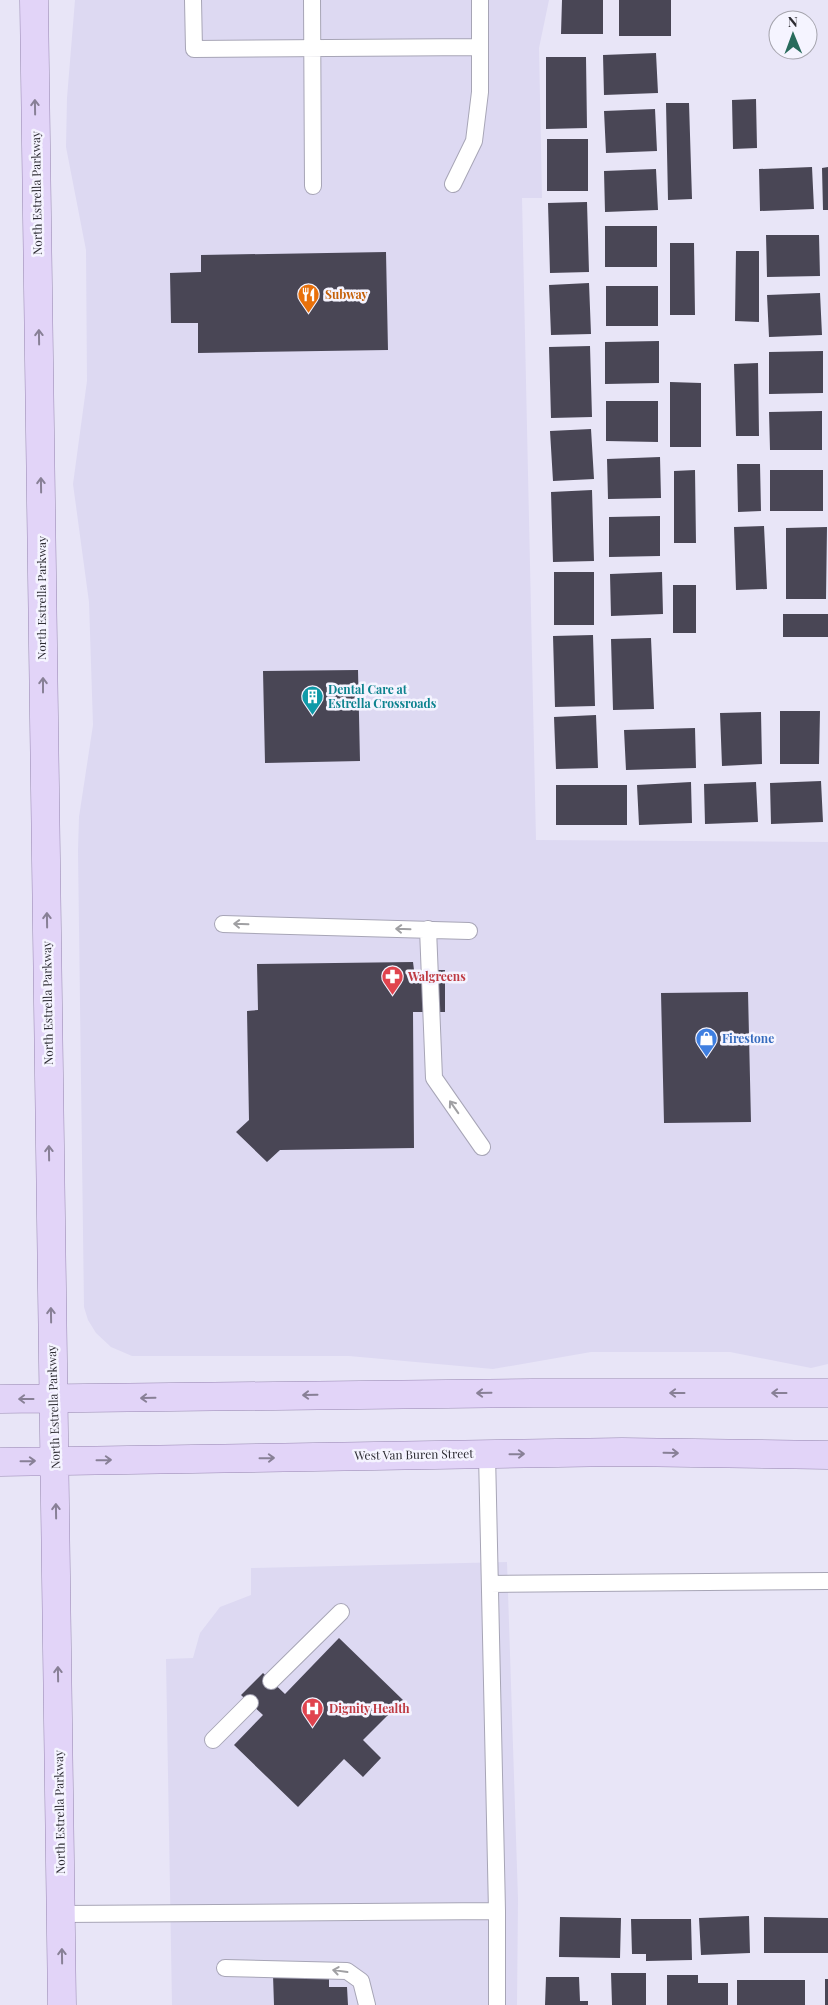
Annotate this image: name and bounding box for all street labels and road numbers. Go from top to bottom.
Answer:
street label: North Estrella Parkway [27,131,45,255]
street label: North Estrella Parkway [33,536,49,660]
street label: North Estrella Parkway [38,941,56,1065]
street label: North Estrella Parkway [43,1345,63,1469]
street label: West Van Buren Street [353,1445,474,1463]
street label: North Estrella Parkway [50,1750,68,1874]

